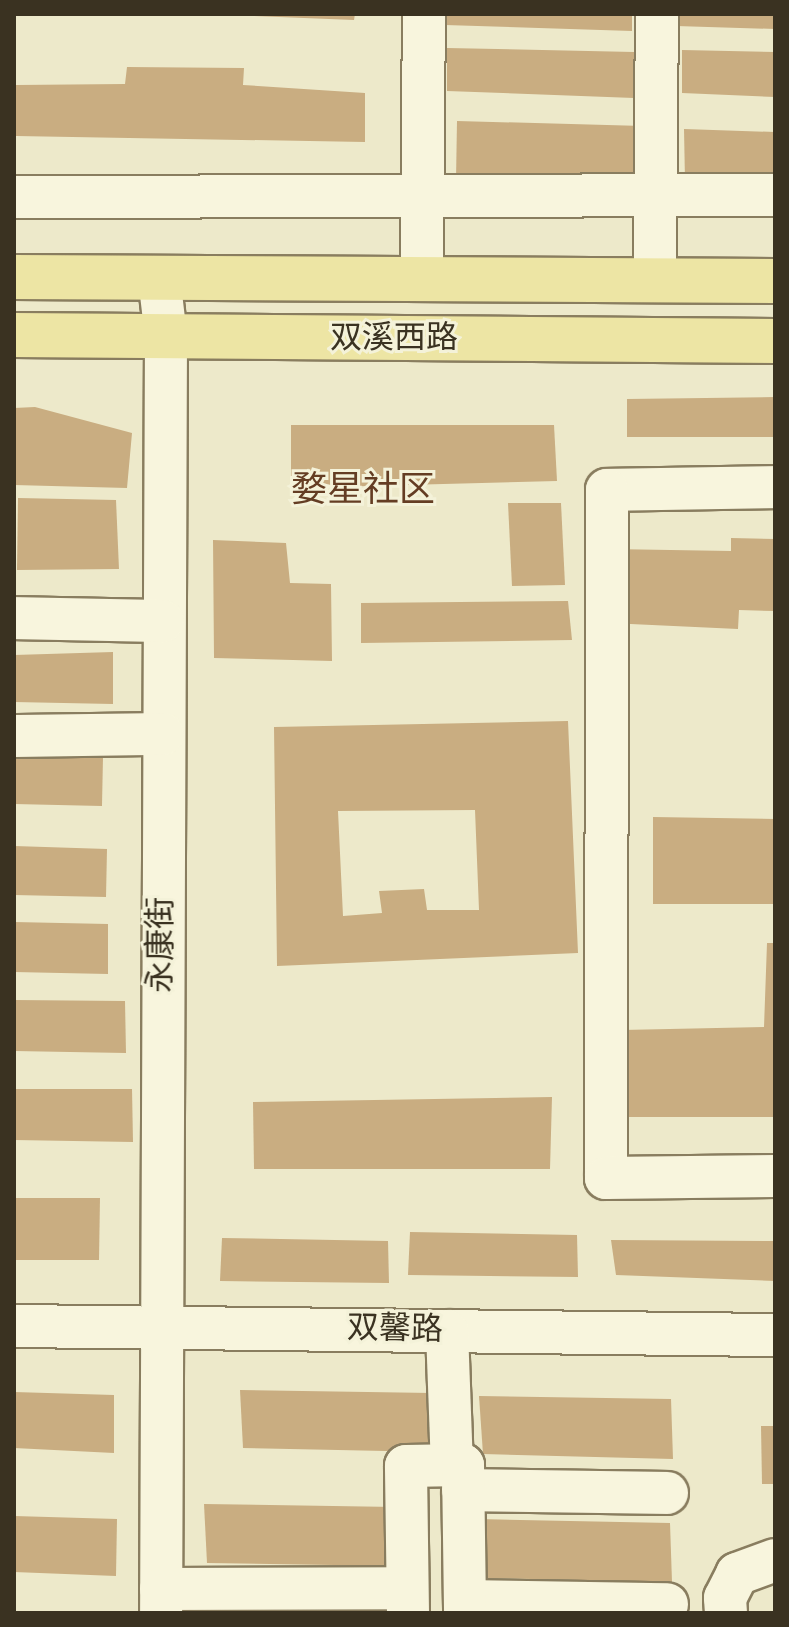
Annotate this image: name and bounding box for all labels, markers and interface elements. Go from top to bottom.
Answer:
street label: 双溪西路 [330,320,458,358]
district label: 婺星社区 [291,469,435,513]
street label: 永康街 [143,897,181,993]
street label: 双馨路 [347,1310,443,1350]

